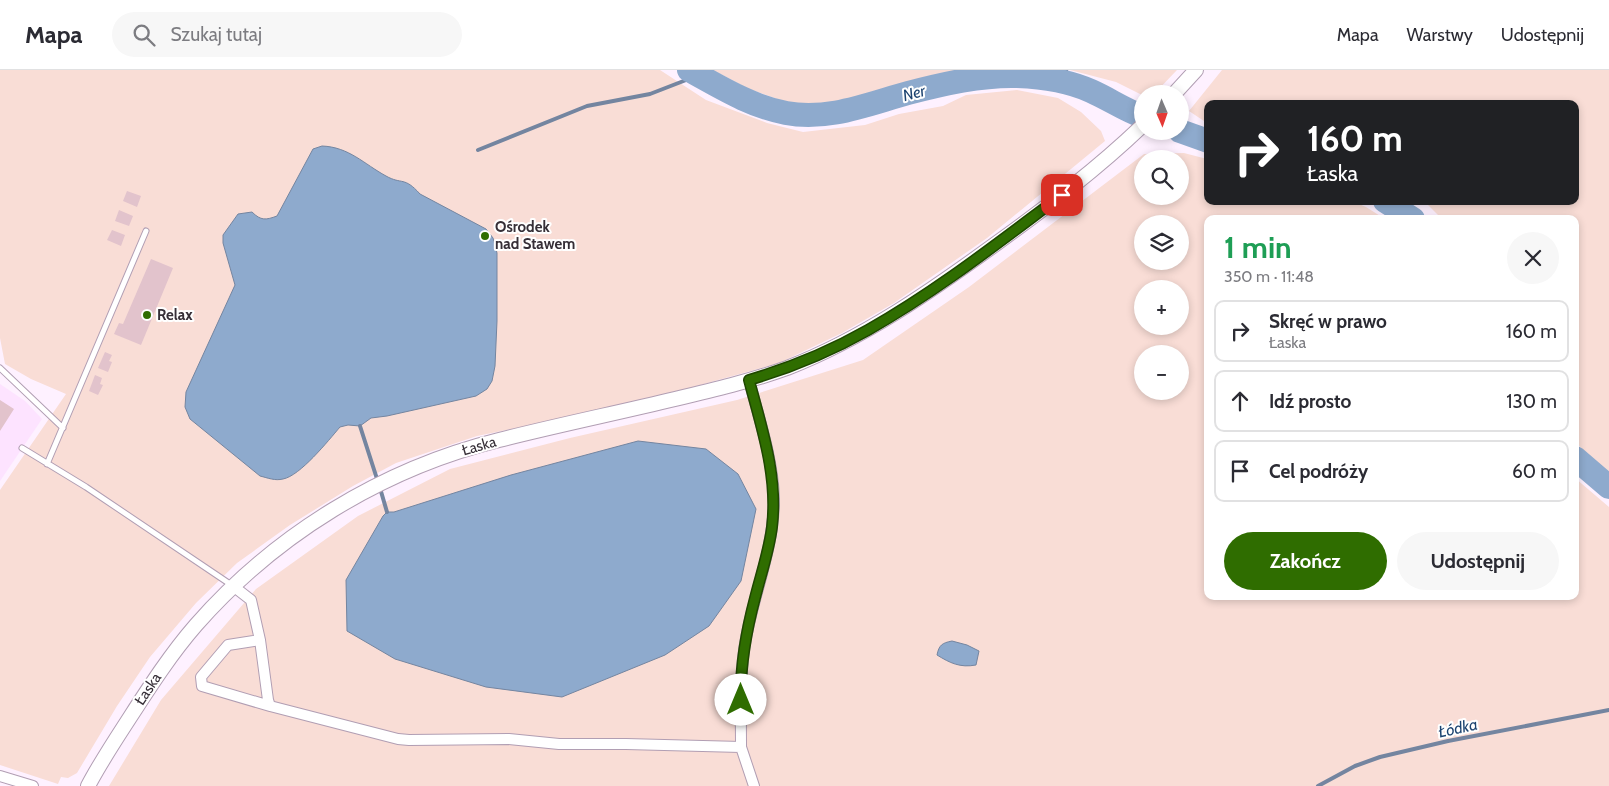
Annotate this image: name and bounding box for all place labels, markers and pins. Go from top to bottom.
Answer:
pin [1041,174,1083,216]
place label: Ośrodek nad Stawem [495,218,575,253]
marker: Ośrodek nad Stawem [479,230,491,242]
place label: Relax [157,306,193,324]
marker: Relax [141,309,153,321]

